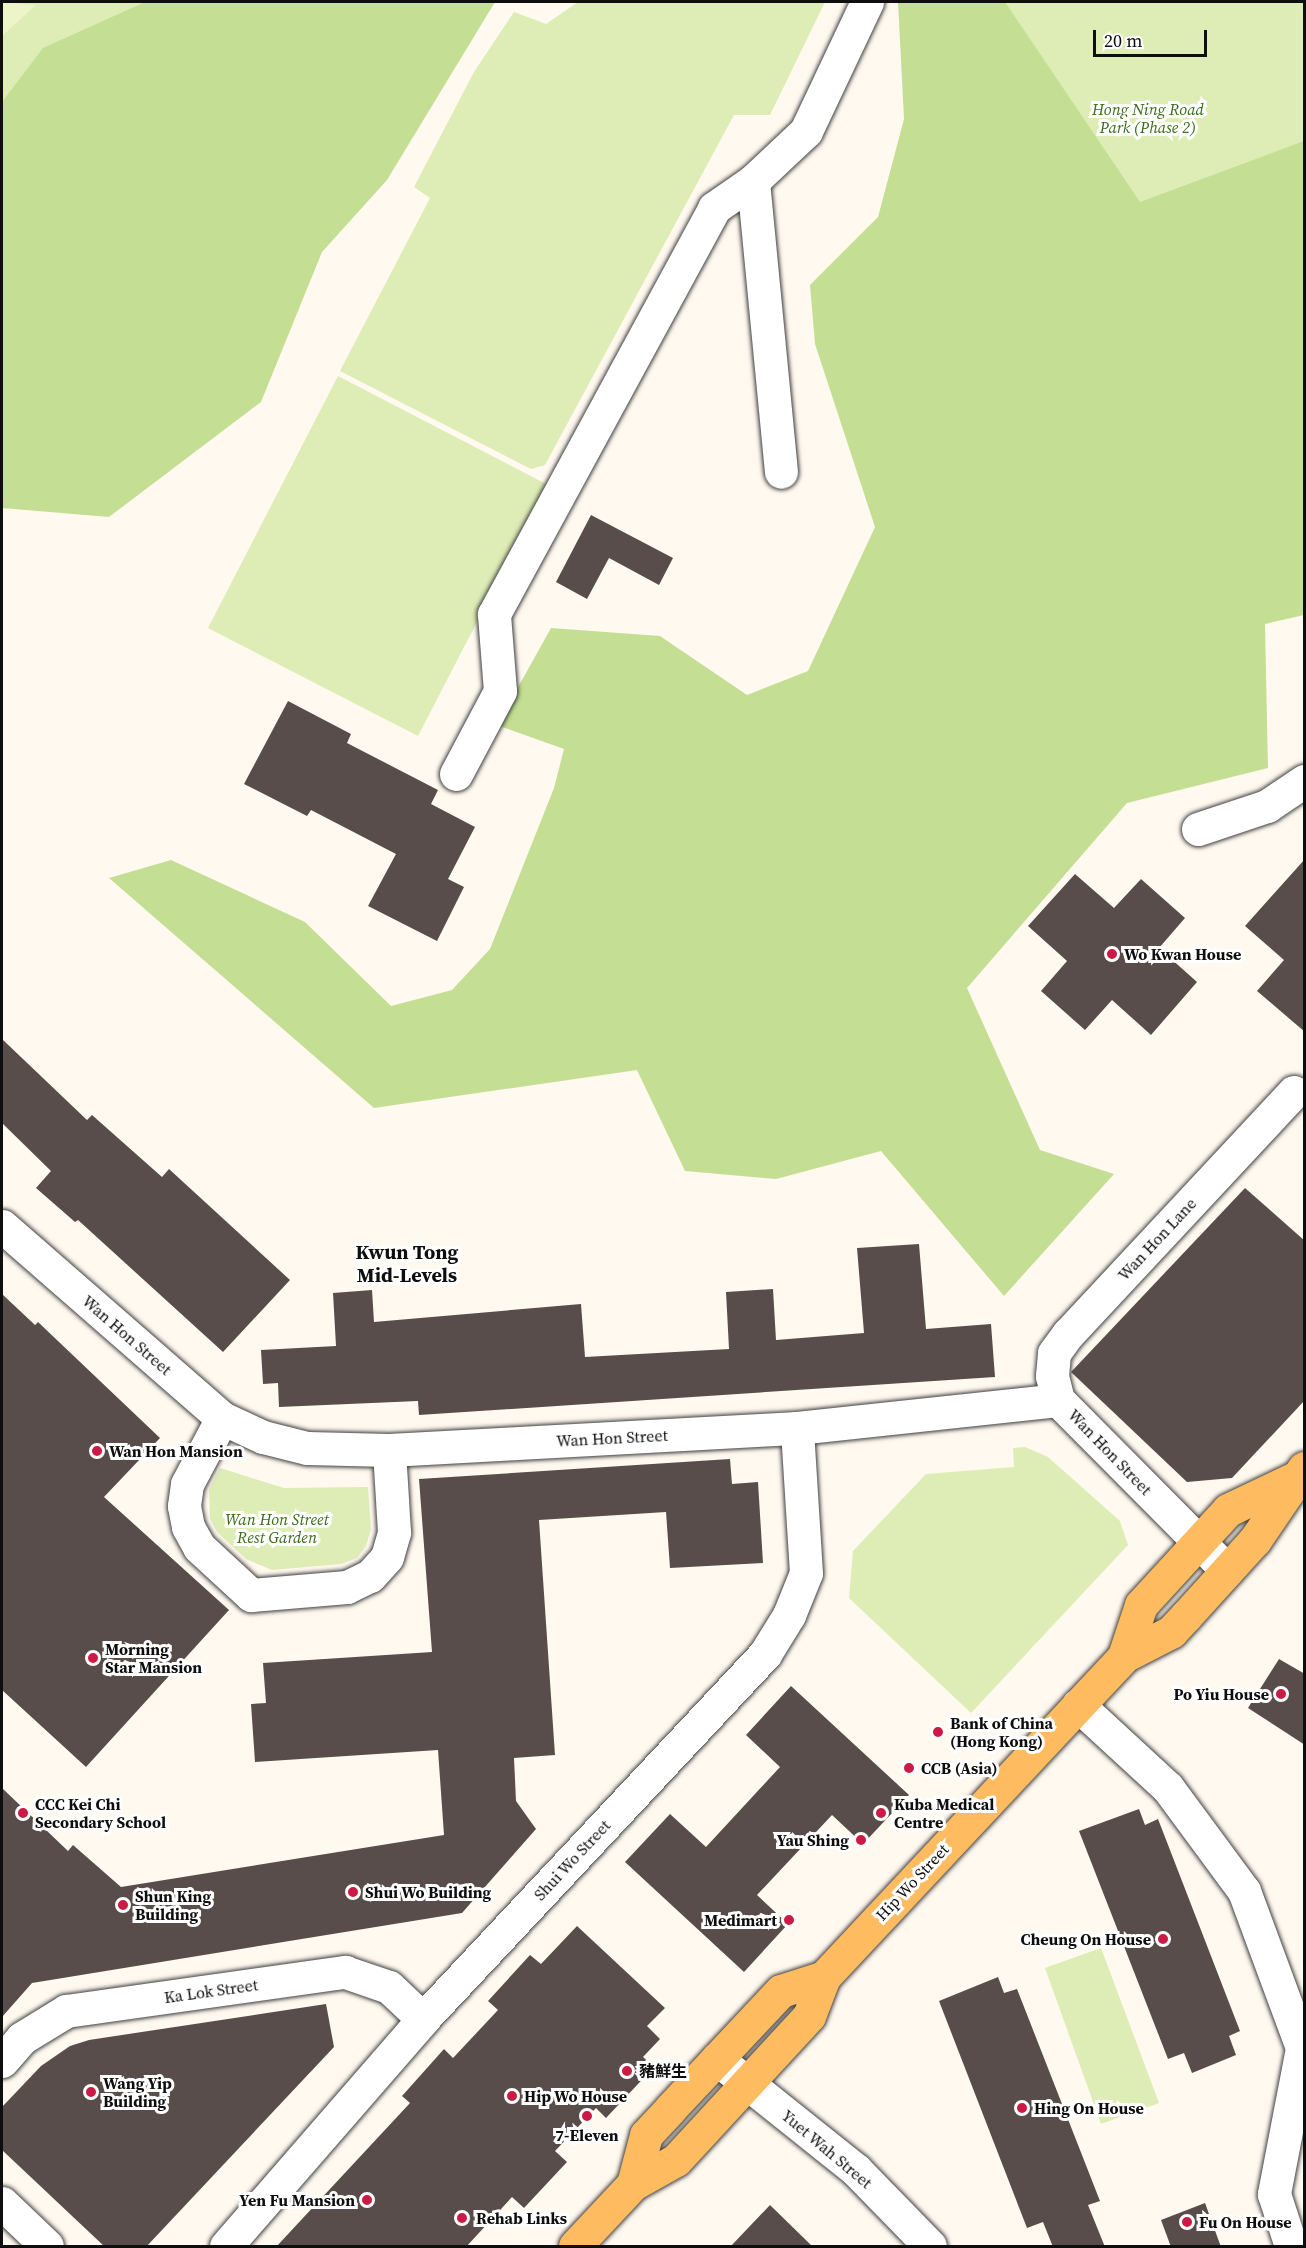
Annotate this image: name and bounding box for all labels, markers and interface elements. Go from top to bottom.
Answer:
scale bar [1096,18,1210,56]
text: 20 m [1104,28,1142,53]
park label: Hong Ning Road Park (Phase 2) [1092,99,1204,137]
place label: Wo Kwan House [1124,944,1241,964]
marker: Wo Kwan House [1105,947,1119,961]
street label: Wan Hon Lane [1114,1194,1200,1284]
district label: Kwun Tong Mid-Levels [356,1241,458,1288]
street label: Wan Hon Street [79,1291,175,1379]
street label: Wan Hon Street [1064,1405,1156,1499]
street label: Wan Hon Street [556,1425,668,1451]
place label: Wan Hon Mansion [109,1441,243,1461]
marker: Wan Hon Mansion [90,1444,104,1458]
park label: Wan Hon Street Rest Garden [225,1509,329,1547]
place label: Morning Star Mansion [105,1639,202,1677]
marker: Morning Star Mansion [86,1651,100,1665]
place label: Po Yiu House [1173,1684,1269,1704]
marker: Po Yiu House [1274,1687,1288,1701]
place label: Bank of China (Hong Kong) [950,1713,1053,1751]
marker: Bank of China (Hong Kong) [931,1725,945,1739]
place label: CCB (Asia) [921,1758,998,1778]
marker: CCB (Asia) [902,1761,916,1775]
place label: CCC Kei Chi Secondary School [35,1794,166,1832]
place label: Kuba Medical Centre [894,1794,994,1832]
marker: Kuba Medical Centre [872,1804,890,1822]
marker: CCC Kei Chi Secondary School [16,1806,30,1820]
street label: Shui Wo Street [530,1816,614,1904]
place label: Yau Shing [777,1830,849,1850]
marker: Yau Shing [854,1833,868,1847]
street label: Hip Wo Street [871,1839,953,1925]
place label: Shui Wo Building [365,1882,492,1902]
marker: Shui Wo Building [346,1885,360,1899]
place label: Shun King Building [135,1886,211,1924]
marker: Shun King Building [116,1898,130,1912]
place label: Medimart [704,1910,777,1930]
marker: Medimart [782,1913,796,1927]
place label: Cheung On House [1020,1929,1151,1949]
marker: Cheung On House [1156,1932,1170,1946]
street label: Ka Lok Street [163,1975,259,2007]
place label: 豬鮮生 [639,2061,687,2081]
marker: 豬鮮生 [620,2064,634,2078]
place label: Wang Yip Building [103,2073,172,2111]
marker: Wang Yip Building [84,2085,98,2099]
place label: Hip Wo House [524,2086,627,2106]
marker: Hip Wo House [505,2089,519,2103]
place label: Hing On House [1034,2098,1144,2118]
marker: Hing On House [1015,2101,1029,2115]
street label: Yuet Wah Street [778,2106,876,2192]
marker: 7-Eleven [580,2109,594,2123]
place label: 7-Eleven [555,2125,619,2145]
place label: Yen Fu Mansion [239,2190,355,2210]
marker: Yen Fu Mansion [360,2193,374,2207]
place label: Rehab Links [476,2208,567,2228]
marker: Rehab Links [453,2209,471,2227]
place label: Fu On House [1199,2212,1292,2232]
marker: Fu On House [1180,2215,1194,2229]

